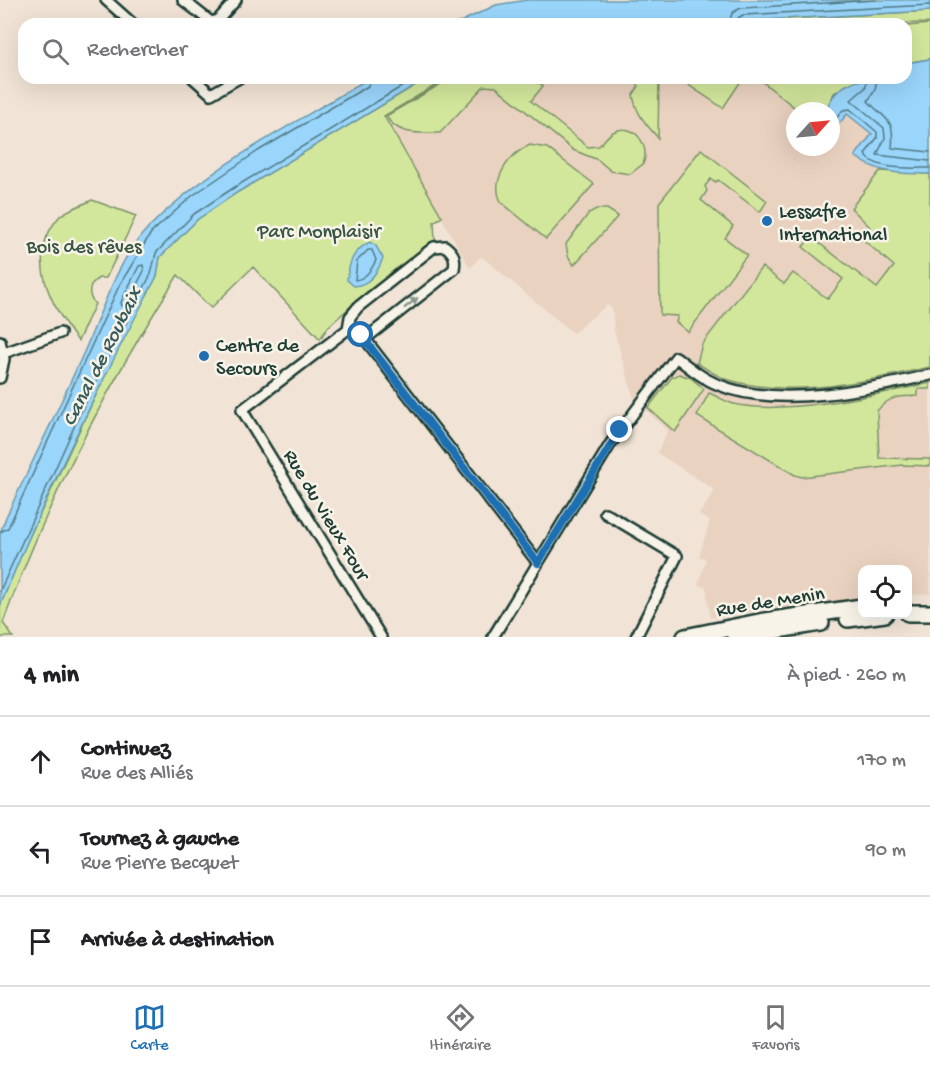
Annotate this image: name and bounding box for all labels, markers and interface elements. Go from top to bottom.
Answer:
search box [18,18,912,84]
icon: search [39,35,72,68]
text: Rechercher [87,38,187,64]
north arrow [786,102,840,156]
place label: Lessafre International [779,202,887,248]
marker: Lessafre International [760,214,774,228]
park label: Parc Monplaisir [257,222,382,245]
park label: Bois des rêves [25,237,142,260]
water label: Canal de Roubaix [58,282,151,431]
one-way arrow [403,297,418,309]
route start [347,321,373,347]
place label: Centre de Secours [216,336,300,382]
marker: Centre de Secours [197,349,211,363]
route end [606,416,632,442]
street label: Rue du Vieux Four [277,446,374,587]
map controls [858,565,912,619]
button: locate [858,565,912,619]
street label: Rue de Menin [715,583,827,623]
text: 4 min [24,661,79,692]
text: À pied · 260 m [787,665,906,688]
text: Continuez [81,737,170,763]
icon: ahead [24,745,57,778]
text: 170 m [857,750,906,773]
text: Rue des Alliés [81,763,193,786]
text: Tournez à gauche [81,827,239,853]
icon: left [24,835,57,868]
text: 90 m [866,840,906,863]
text: Rue Pierre Becquet [81,853,238,876]
icon: arrive [24,925,57,958]
text: Arrivée à destination [81,928,274,954]
tab: Carte [130,1001,168,1056]
tab: Itinéraire [429,1001,491,1056]
tab: Favoris [752,1001,800,1056]

